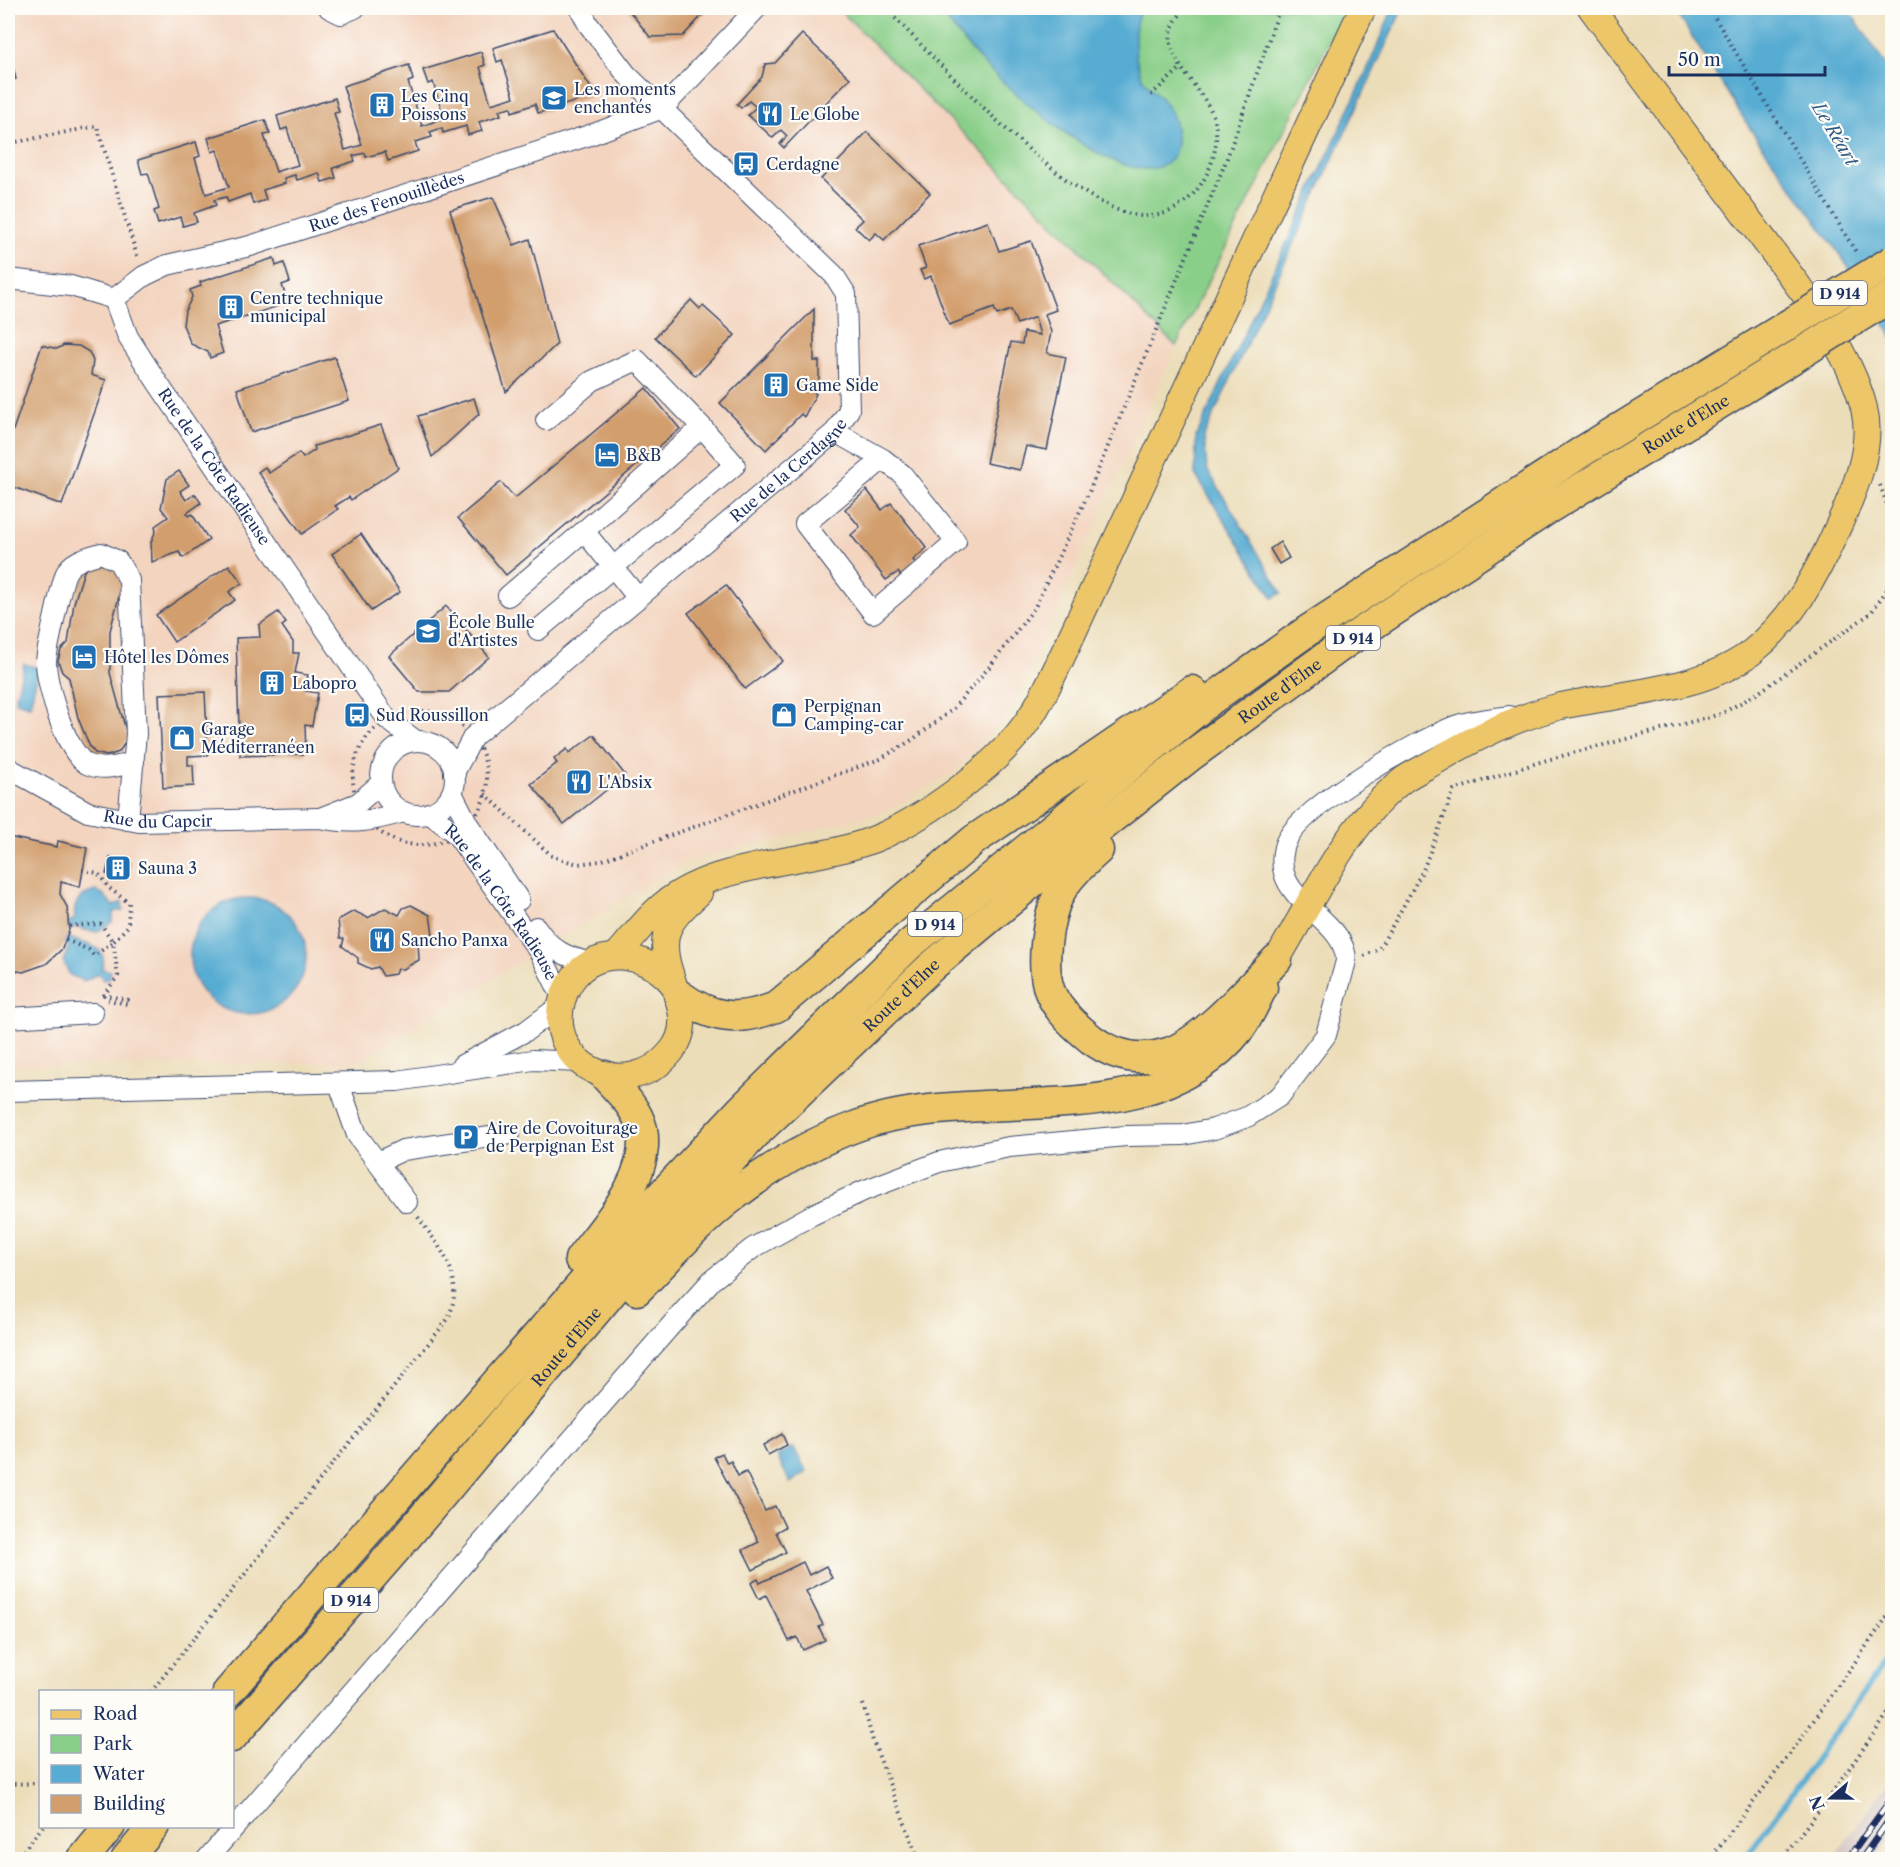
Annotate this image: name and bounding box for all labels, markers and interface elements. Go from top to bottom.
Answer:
scale bar [1669,39,1825,77]
text: 50 m [1678,49,1721,71]
place label: Les moments enchantés [574,79,676,117]
school or university icon: Les moments enchantés [539,83,569,113]
place label: Les Cinq Poissons [401,86,469,124]
building icon: Les Cinq Poissons [367,90,397,120]
water label: Le Réart [1806,96,1864,171]
restaurant icon: Le Globe [755,99,785,129]
place label: Le Globe [790,104,860,124]
bus stop icon: Cerdagne [731,149,761,179]
place label: Cerdagne [766,154,839,174]
street label: Rue des Fenouillèdes [306,167,467,236]
road number: D 914 [1813,281,1867,305]
place label: Centre technique municipal [250,288,383,326]
building icon: Centre technique municipal [216,292,246,322]
building icon: Game Side [761,370,791,400]
place label: Game Side [796,375,879,395]
street label: Rue de la Côte Radieuse [154,384,275,549]
street label: Route d'Elne [1639,390,1733,458]
street label: Rue de la Cerdagne [726,415,851,526]
hotel icon: B&B [592,440,622,470]
place label: B&B [626,445,661,465]
place label: École Bulle d'Artistes [448,612,535,650]
school or university icon: École Bulle d'Artistes [413,616,443,646]
road number: D 914 [1326,626,1380,650]
hotel icon: Hôtel les Dômes [69,642,99,672]
place label: Hôtel les Dômes [104,647,229,667]
street label: Route d'Elne [1234,654,1325,728]
building icon: Labopro [257,668,287,698]
place label: Labopro [292,673,357,693]
place label: Perpignan Camping-car [804,696,904,734]
bus stop icon: Sud Roussillon [342,700,372,730]
shop icon: Perpignan Camping-car [769,700,799,730]
place label: Sud Roussillon [376,705,489,725]
place label: Garage Méditerranéen [201,719,315,757]
shop icon: Garage Méditerranéen [167,723,197,753]
restaurant icon: L'Absix [564,767,594,797]
place label: L'Absix [598,772,653,792]
street label: Rue du Capcir [102,805,213,832]
street label: Rue de la Côte Radieuse [441,819,562,983]
building icon: Sauna 3 [103,853,133,883]
place label: Sauna 3 [138,858,197,878]
road number: D 914 [908,912,962,936]
restaurant icon: Sancho Panxa [367,925,397,955]
place label: Sancho Panxa [401,930,509,950]
street label: Route d'Elne [859,954,944,1036]
place label: Aire de Covoiturage de Perpignan Est [485,1118,638,1156]
parking icon: Aire de Covoiturage de Perpignan Est [451,1122,481,1152]
street label: Route d'Elne [527,1302,605,1391]
road number: D 914 [324,1588,378,1612]
legend [39,1690,234,1828]
text: Road [93,1703,138,1725]
text: Park [93,1733,134,1755]
text: Water [92,1763,145,1785]
north arrow [1801,1768,1861,1828]
text: Building [93,1793,165,1815]
text: N [1805,1793,1829,1813]

